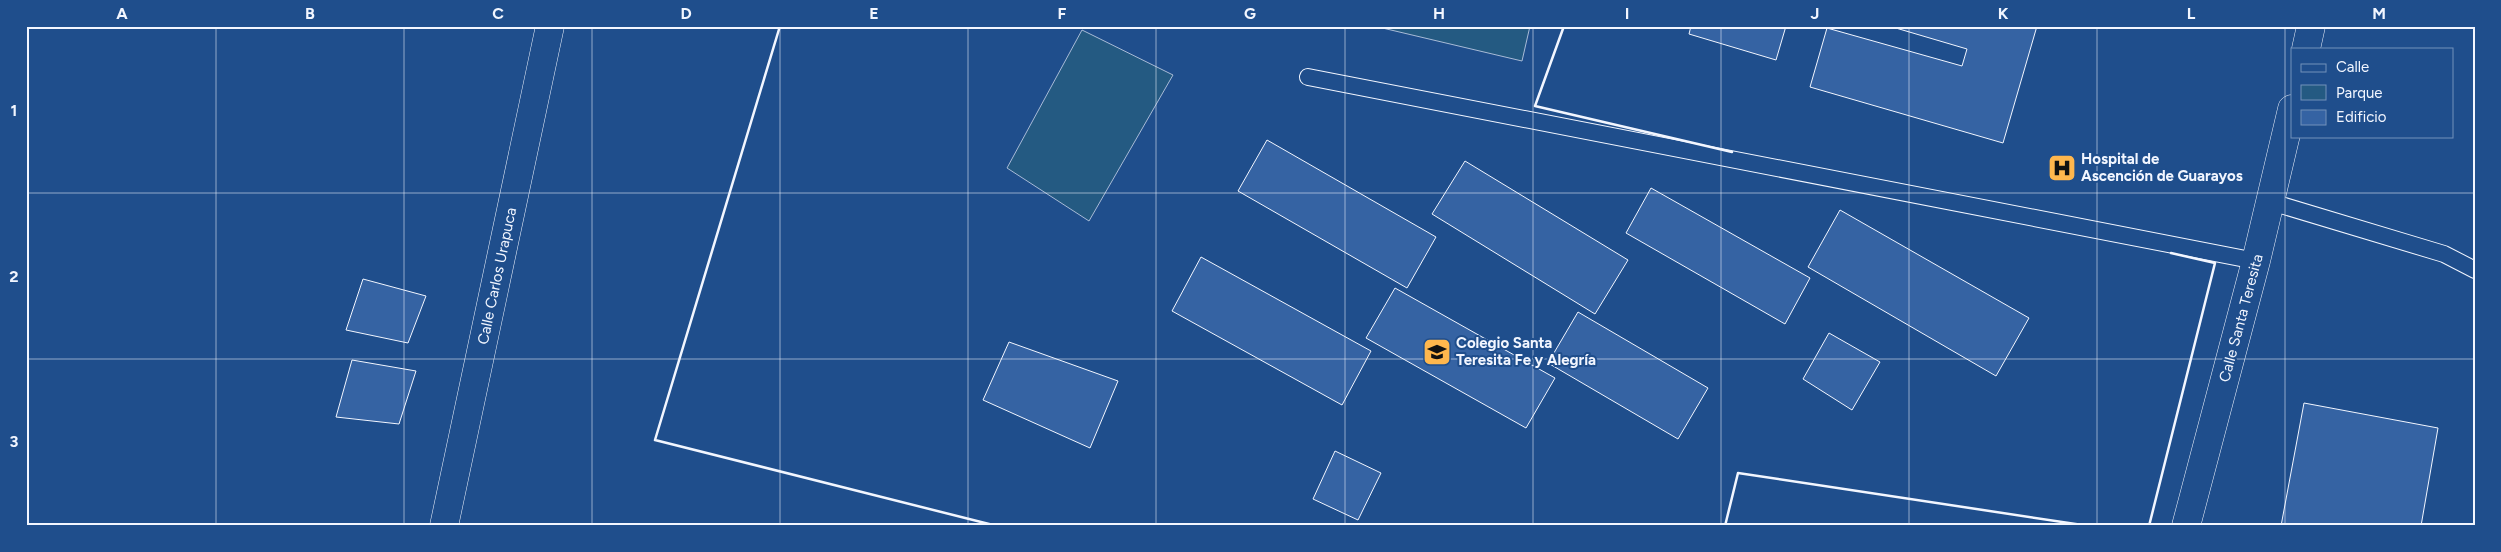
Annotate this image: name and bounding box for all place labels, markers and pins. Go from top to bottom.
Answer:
place label: Hospital de Ascención de Guarayos [2081,150,2243,185]
hospital icon: Hospital de Ascención de Guarayos [2047,153,2077,183]
place label: Colegio Santa Teresita Fe y Alegría [1456,334,1596,369]
school or university icon: Colegio Santa Teresita Fe y Alegría [1422,337,1452,367]

